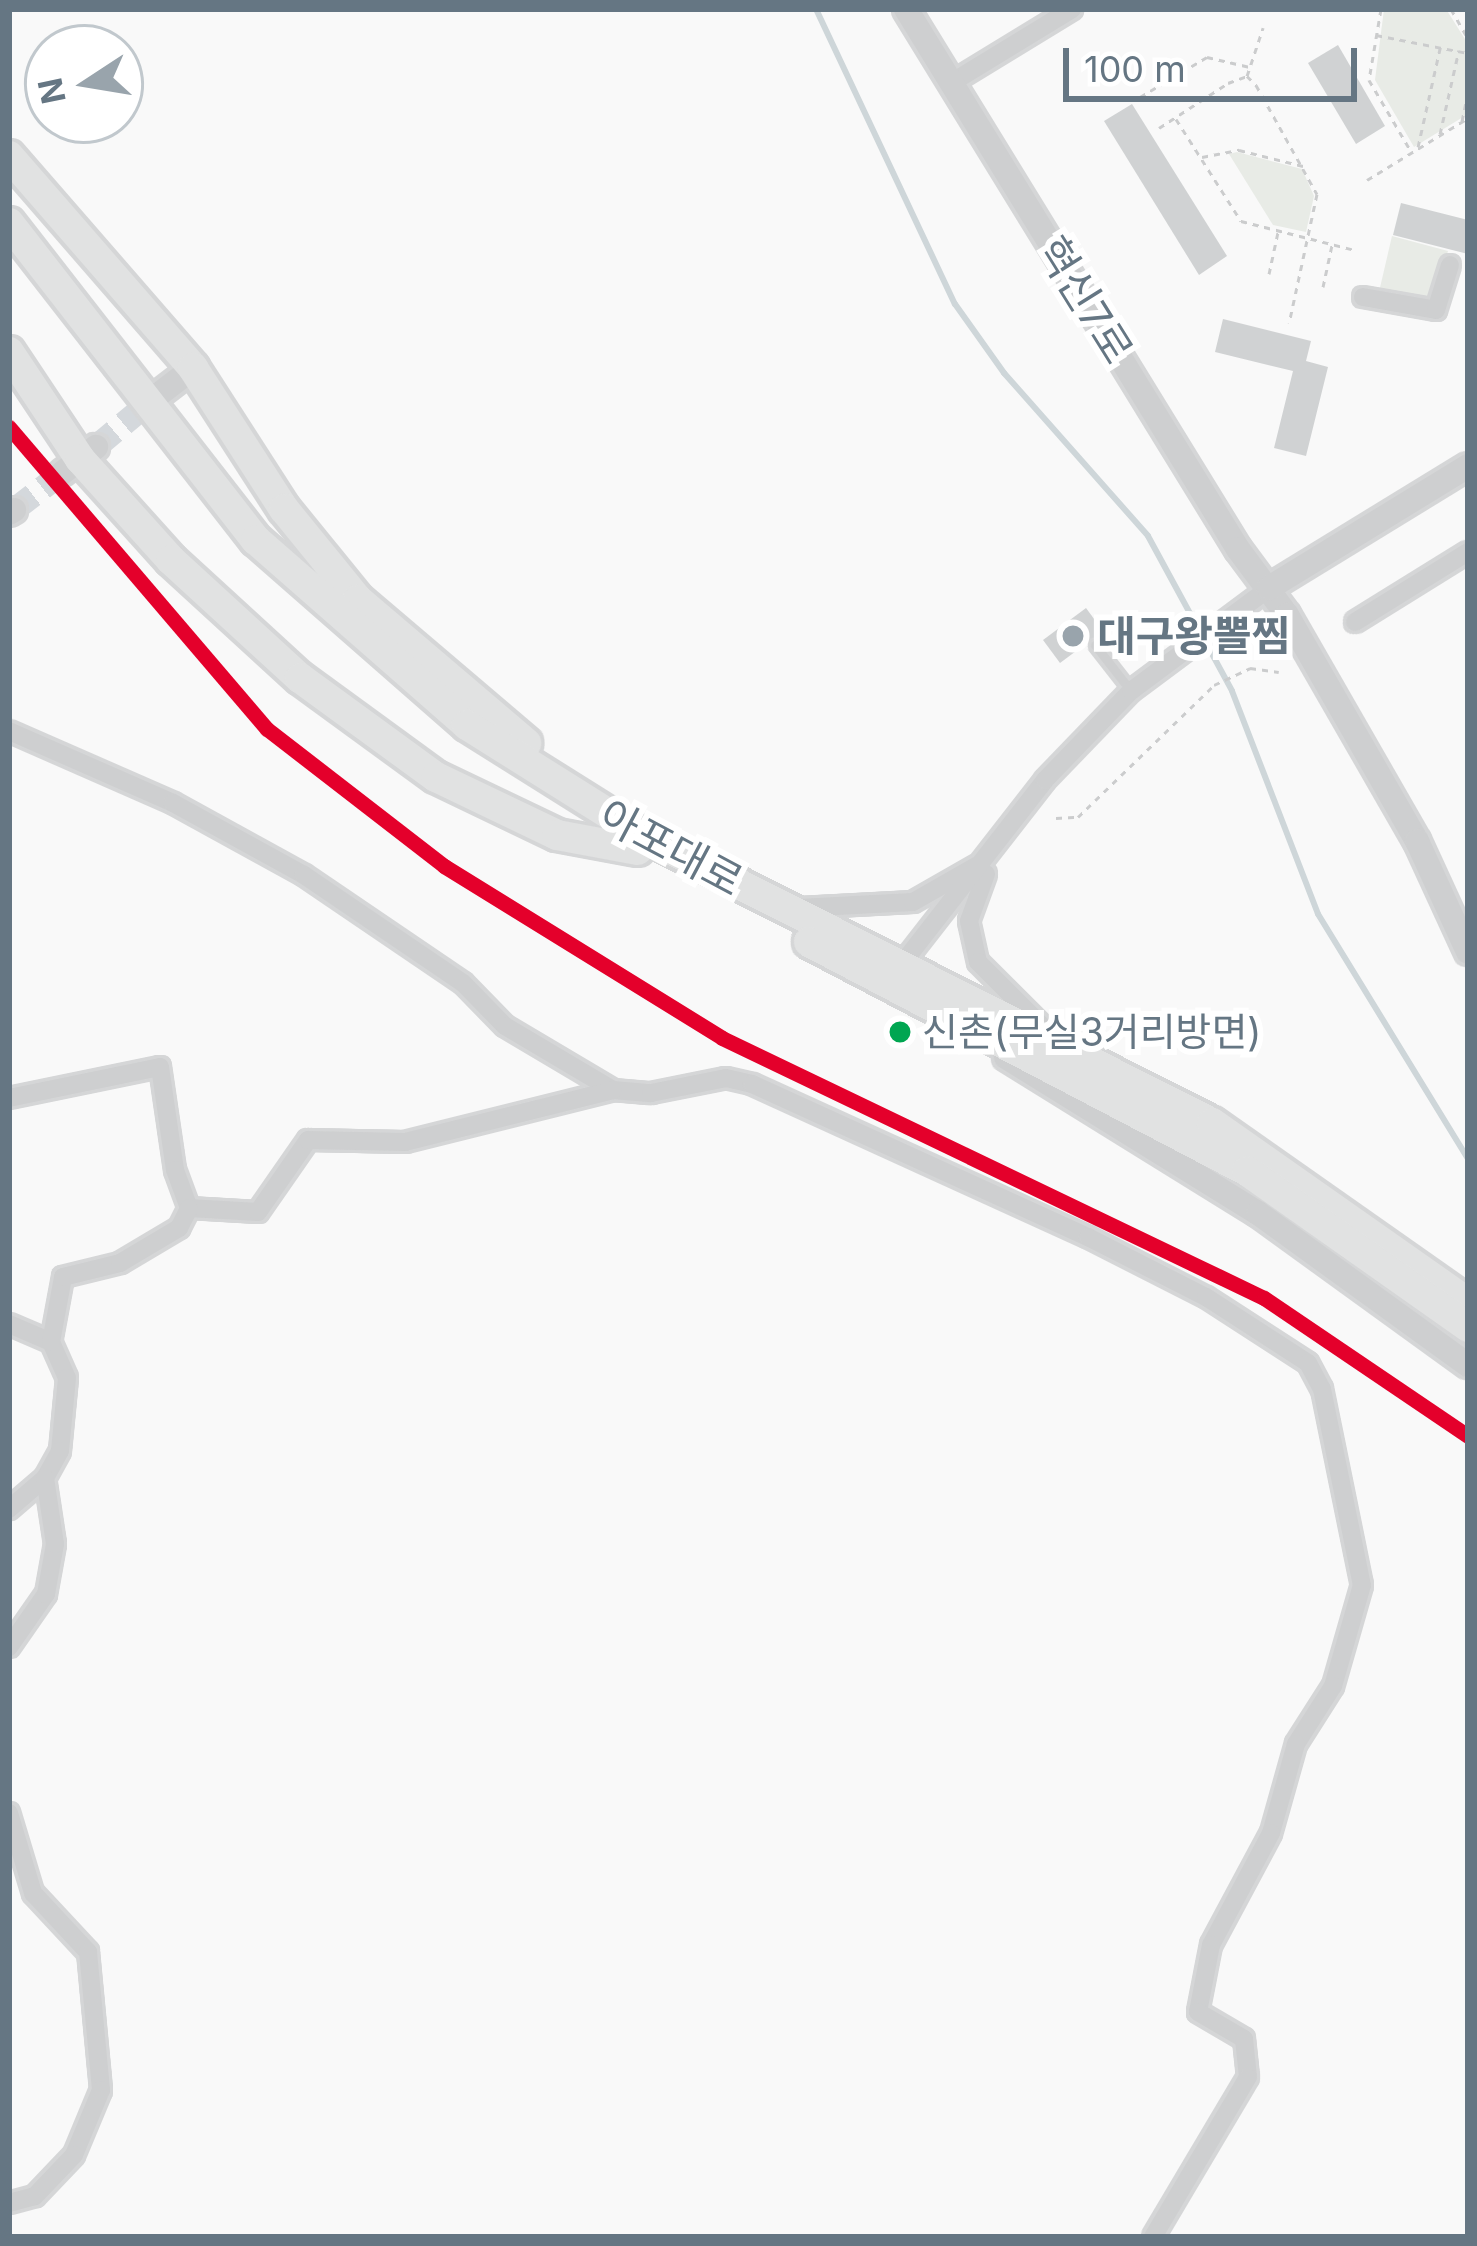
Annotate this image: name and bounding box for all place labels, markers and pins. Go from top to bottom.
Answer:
place label: 대구왕뽈찜 [1097,611,1290,661]
marker: 대구왕뽈찜 [1060,623,1086,649]
place label: 신촌(무실3거리방면) [922,1009,1262,1055]
marker: 신촌(무실3거리방면) [889,1021,911,1043]

